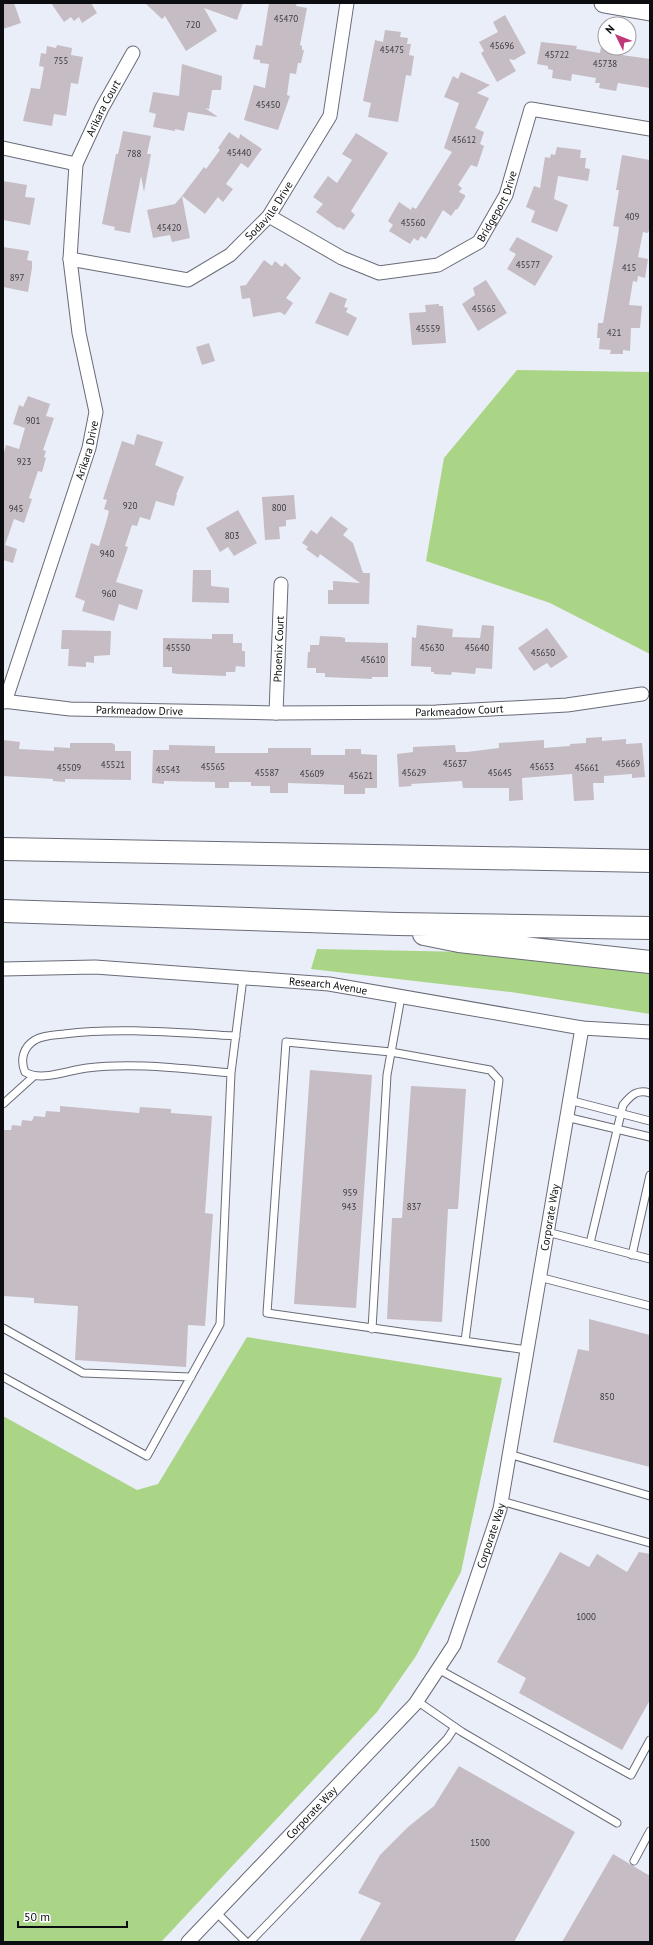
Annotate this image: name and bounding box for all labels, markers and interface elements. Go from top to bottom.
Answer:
house number: 45470 [274,13,298,24]
north arrow [597,16,637,56]
house number: 720 [186,19,200,30]
text: N [602,22,617,37]
house number: 45696 [490,40,514,51]
house number: 45475 [380,44,404,55]
house number: 45722 [545,49,569,60]
house number: 755 [54,55,68,66]
house number: 45738 [593,58,617,69]
street label: Arikara Court [83,77,124,138]
house number: 45450 [256,99,280,110]
house number: 45612 [452,134,476,145]
house number: 45440 [227,147,251,158]
house number: 788 [127,148,141,159]
street label: Bridgeport Drive [474,169,520,244]
street label: Sodaville Drive [242,178,296,243]
house number: 409 [625,211,639,222]
house number: 45560 [401,217,425,228]
house number: 45420 [157,222,181,233]
house number: 45577 [516,259,540,270]
house number: 415 [622,262,636,273]
house number: 897 [10,272,24,283]
house number: 45565 [472,303,496,314]
house number: 45559 [416,323,440,334]
house number: 421 [607,327,621,338]
house number: 901 [26,415,40,426]
street label: Arikara Drive [72,419,101,481]
house number: 923 [17,456,31,467]
house number: 920 [123,500,137,511]
house number: 800 [272,502,286,513]
house number: 945 [9,503,23,514]
house number: 803 [225,530,239,541]
house number: 940 [100,548,114,559]
house number: 960 [102,588,116,599]
street label: Phoenix Court [270,615,287,683]
house number: 45550 [166,642,190,653]
house number: 45630 [420,642,444,653]
house number: 45640 [465,642,489,653]
house number: 45650 [531,647,555,658]
house number: 45610 [361,654,385,665]
street label: Parkmeadow Court [415,701,504,719]
street label: Parkmeadow Drive [96,703,184,718]
house number: 45637 [443,758,467,769]
house number: 45669 [616,758,640,769]
house number: 45521 [101,759,125,770]
house number: 45565 [201,761,225,772]
house number: 45653 [530,761,554,772]
house number: 45509 [57,762,81,773]
house number: 45661 [575,762,599,773]
house number: 45543 [156,764,180,775]
house number: 45587 [255,767,279,778]
house number: 45629 [402,767,426,778]
house number: 45645 [488,767,512,778]
house number: 45609 [300,768,324,779]
house number: 45621 [349,770,373,781]
street label: Research Avenue [288,974,369,998]
street label: Corporate Way [537,1182,562,1252]
house number: 959 [343,1187,357,1198]
house number: 943 [342,1201,356,1212]
house number: 837 [407,1201,421,1212]
house number: 850 [600,1391,614,1402]
street label: Corporate Way [473,1501,508,1570]
house number: 1000 [576,1611,596,1622]
street label: Corporate Way [283,1782,341,1842]
house number: 1500 [470,1837,490,1848]
scale bar [18,1903,127,1929]
text: 50 m [24,1909,50,1924]

